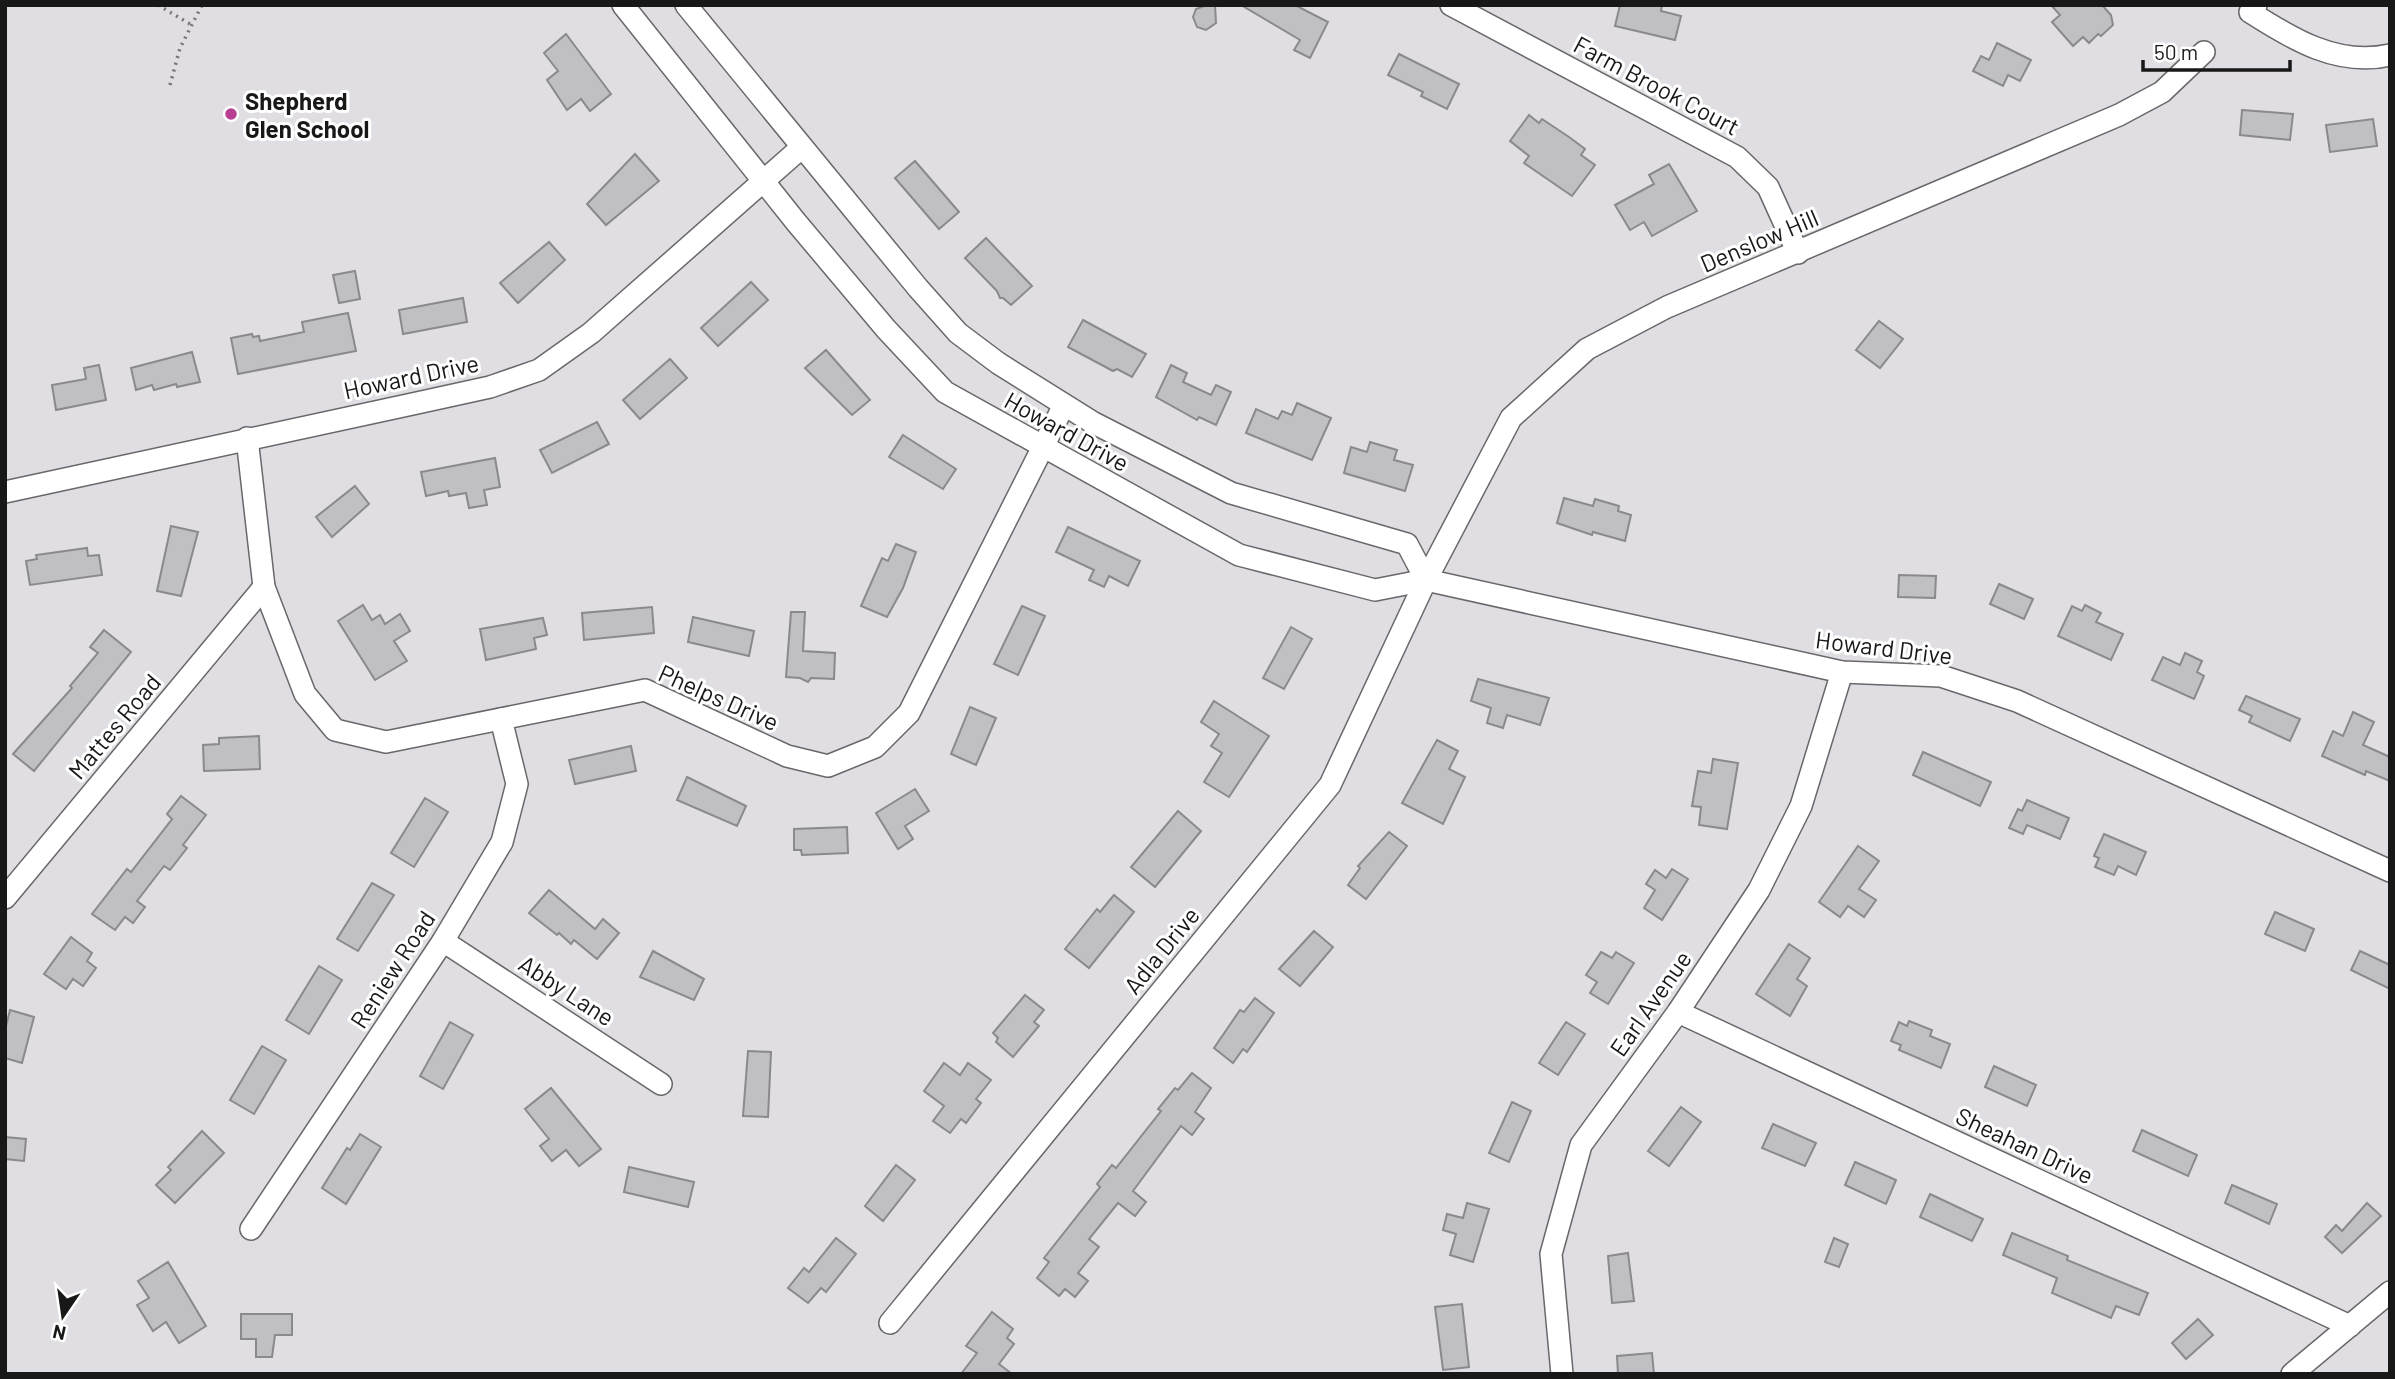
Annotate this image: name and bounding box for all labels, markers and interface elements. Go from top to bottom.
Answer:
scale bar [2143,28,2290,72]
street label: Farm Brook Court [1569,29,1745,141]
text: 50 m [2154,39,2198,64]
place label: Shepherd Glen School [245,86,369,143]
marker: Shepherd Glen School [223,106,239,122]
street label: Denslow Hill [1696,202,1822,278]
street label: Howard Drive [341,348,481,404]
street label: Howard Drive [1000,385,1134,477]
street label: Howard Drive [1814,624,1954,670]
street label: Phelps Drive [654,658,784,736]
street label: Mattes Road [62,667,166,785]
street label: Adla Drive [1117,901,1205,999]
street label: Reniew Road [343,905,441,1033]
street label: Earl Avenue [1603,945,1697,1061]
street label: Abby Lane [514,948,620,1032]
street label: Sheahan Drive [1952,1101,2098,1189]
north arrow [28,1281,98,1351]
text: N [50,1320,68,1346]

